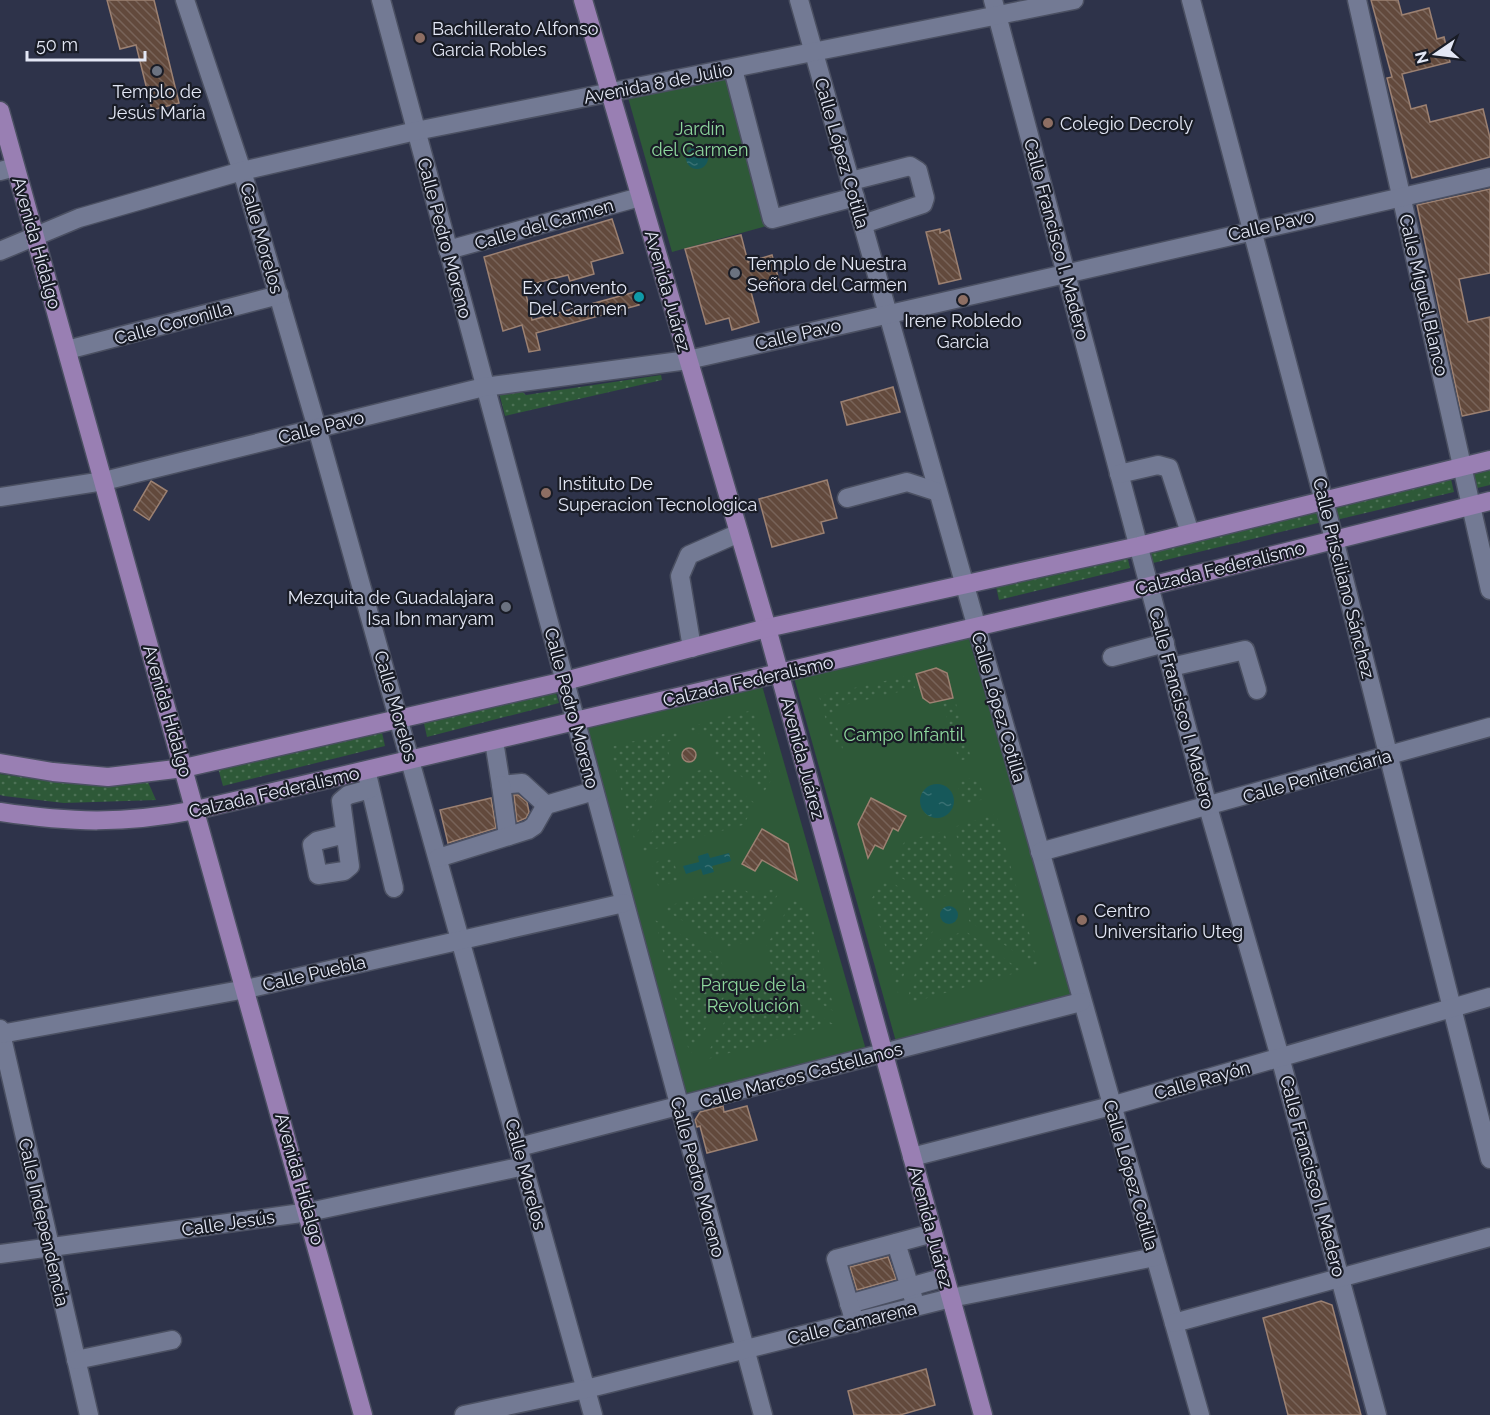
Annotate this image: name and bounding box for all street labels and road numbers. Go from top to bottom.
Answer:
street label: Avenida 8 de Julio [582,58,735,108]
street label: Calle López Cotilla [810,75,874,231]
street label: Calle Francisco I. Madero [1020,136,1094,342]
street label: Calle Pedro Moreno [413,155,477,321]
street label: Avenida Hidalgo [8,175,66,312]
street label: Calle Morelos [236,180,288,296]
street label: Calle del Carmen [472,194,616,254]
street label: Calle Pavo [1226,205,1316,245]
street label: Calle Miguel Blanco [1395,212,1453,378]
street label: Avenida Juárez [641,228,695,354]
street label: Calle Coronilla [112,297,234,349]
street label: Calle Pavo [753,314,843,354]
street label: Calle Pavo [276,406,366,448]
street label: Calle Prisciliano Sánchez [1309,475,1379,681]
street label: Calzada Federalismo [1133,537,1307,599]
street label: Calle Francisco I. Madero [1145,605,1219,811]
street label: Calle Pedro Moreno [540,625,604,791]
street label: Calle López Cotilla [967,629,1031,785]
street label: Avenida Hidalgo [139,643,197,780]
street label: Calle Morelos [370,648,422,764]
street label: Calzada Federalismo [661,651,836,711]
street label: Avenida Juárez [777,695,829,821]
street label: Calle Penitenciaria [1240,745,1394,807]
street label: Calzada Federalismo [187,762,362,822]
street label: Calle Puebla [260,951,368,995]
street label: Calle Marcos Castellanos [697,1038,905,1112]
street label: Calle Rayón [1152,1056,1252,1104]
street label: Calle Francisco I. Madero [1276,1073,1350,1279]
street label: Calle Pedro Moreno [666,1094,730,1260]
street label: Calle López Cotilla [1099,1097,1163,1253]
street label: Avenida Hidalgo [271,1111,329,1248]
street label: Calle Morelos [501,1116,551,1232]
street label: Calle Independencia [14,1136,74,1308]
street label: Avenida Juárez [905,1164,957,1290]
street label: Calle Jesús [180,1206,276,1240]
street label: Calle Camarena [785,1297,919,1349]

